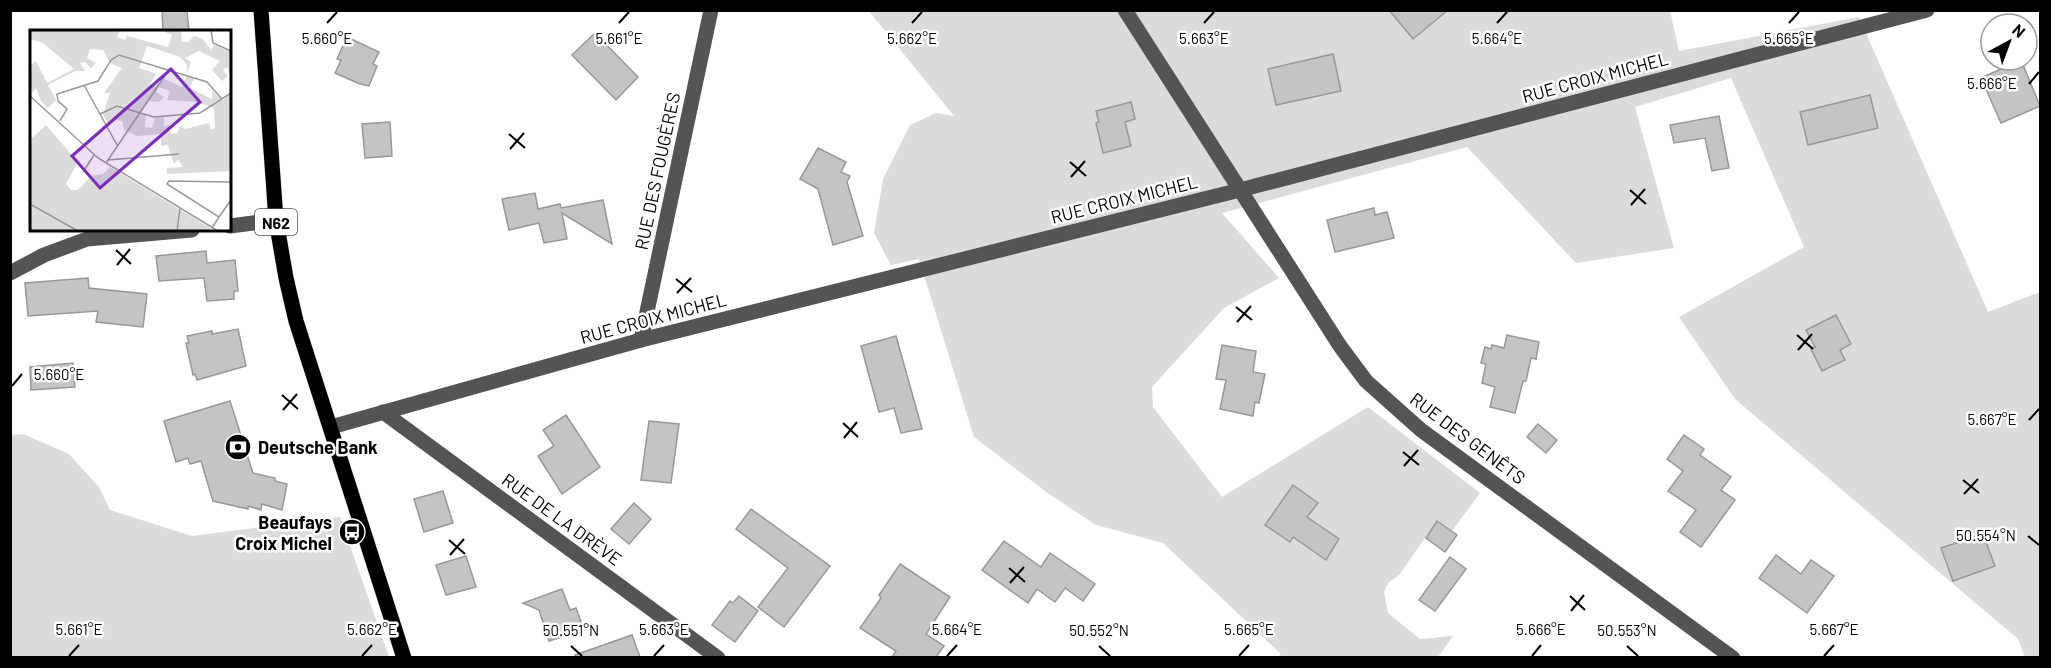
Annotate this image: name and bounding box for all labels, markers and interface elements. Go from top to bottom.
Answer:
north arrow [1979,12,2039,72]
text: N [2009,20,2029,41]
text: 5.660°E [302,29,352,47]
text: 5.661°E [595,29,643,47]
text: 5.662°E [887,29,937,47]
text: 5.663°E [1179,29,1229,47]
text: 5.664°E [1472,29,1522,47]
text: 5.665°E [1764,29,1814,47]
inset map [30,30,231,231]
street label: RUE CROIX MICHEL [1519,47,1671,107]
text: 5.666°E [1967,74,2017,92]
street label: RUE DES FOUGÈRES [630,90,684,252]
street label: RUE CROIX MICHEL [1048,170,1200,228]
road number: N62 [255,209,297,235]
street label: RUE CROIX MICHEL [577,288,729,348]
text: 5.660°E [34,365,84,383]
street label: RUE DES GENÊTS [1406,387,1530,489]
text: 5.667°E [1967,410,2017,428]
bank icon: Deutsche Bank [223,432,253,462]
place label: Deutsche Bank [258,436,378,458]
street label: RUE DE LA DRÈVE [498,468,626,570]
place label: Beaufays Croix Michel [235,511,332,554]
bus stop icon: Beaufays Croix Michel [337,517,367,547]
text: 50.554°N [1956,526,2016,544]
text: 5.661°E [55,620,103,638]
text: 5.662°E [347,620,397,638]
text: 5.663°E [639,620,689,638]
text: 5.664°E [932,620,982,638]
text: 5.665°E [1224,620,1274,638]
text: 5.666°E [1516,620,1566,638]
text: 5.667°E [1809,620,1859,638]
text: 50.551°N [543,621,599,639]
text: 50.552°N [1069,621,1129,639]
text: 50.553°N [1597,621,1657,639]

